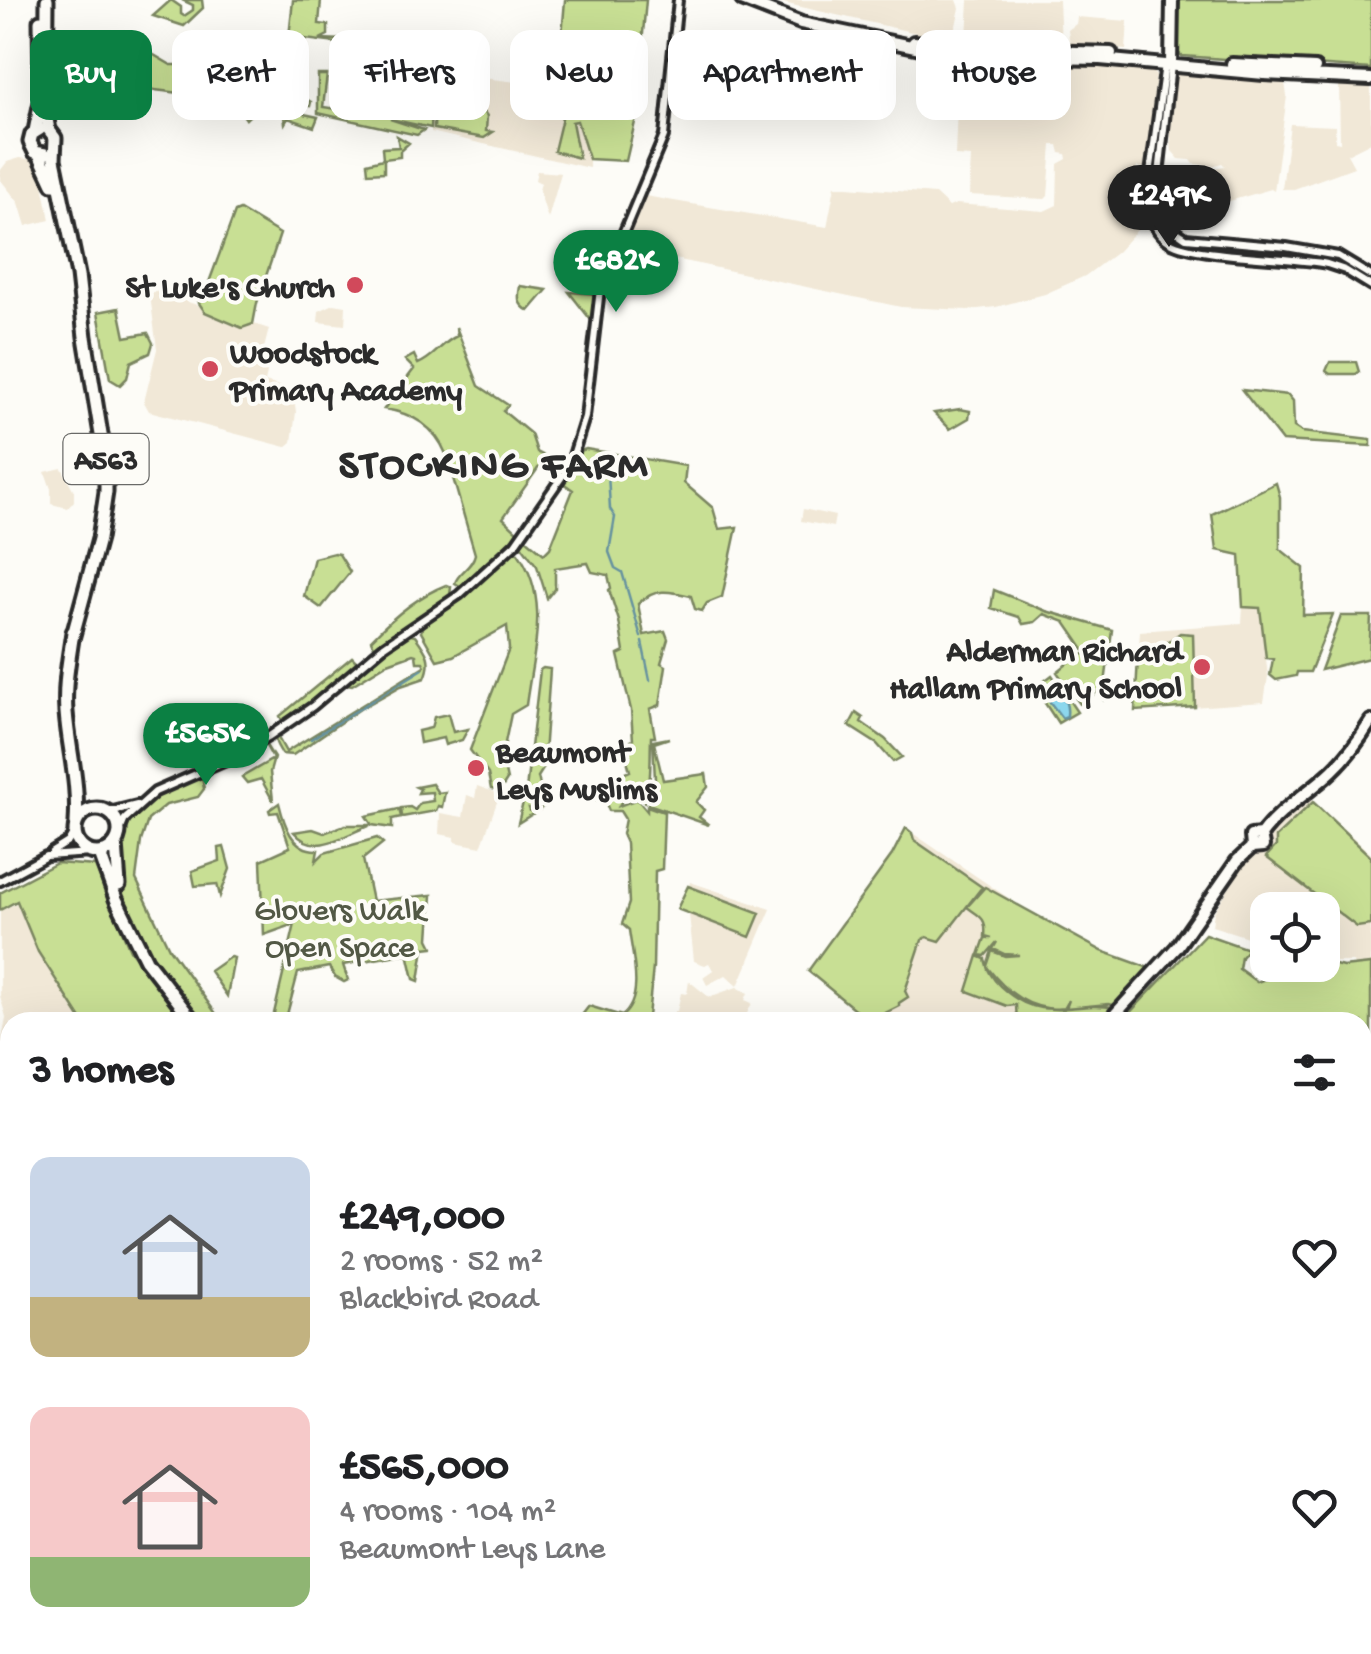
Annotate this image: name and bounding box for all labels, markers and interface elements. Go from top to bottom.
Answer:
chip: Buy [30,30,152,120]
chip: Rent [172,30,309,120]
chip: Filters [329,30,490,120]
chip: New [510,30,648,120]
chip: Apartment [668,30,896,120]
chip: House [916,30,1071,120]
pin: £249K [1099,165,1239,250]
text: £249K [1130,178,1208,216]
pin: £682K [546,230,686,315]
text: £682K [575,243,657,281]
place label: St Luke's Church [126,271,335,309]
marker: St Luke's Church [344,274,366,296]
place label: Woodstock Primary Academy [228,337,463,412]
marker: Woodstock Primary Academy [199,358,221,380]
road number: A563 [64,434,148,484]
district label: STOCKING FARM [339,444,649,493]
place label: Alderman Richard Hallam Primary School [890,635,1185,710]
marker: Alderman Richard Hallam Primary School [1191,656,1213,678]
pin: £565K [136,703,276,788]
text: £565K [165,716,247,754]
place label: Beaumont Leys Muslims [495,736,659,811]
marker: Beaumont Leys Muslims [465,757,487,779]
map controls [1250,892,1340,982]
button: locate [1250,892,1340,982]
park label: Glovers Walk Open Space [254,894,428,969]
icon: filters [1287,1045,1342,1100]
text: 3 homes [30,1048,173,1097]
text: £249,000 [340,1195,505,1244]
icon: home [110,1197,230,1317]
icon: heart [1287,1230,1342,1285]
text: 2 rooms · 52 m² [340,1244,543,1282]
text: Blackbird Road [340,1282,538,1320]
text: £565,000 [340,1445,509,1494]
icon: home [110,1447,230,1567]
icon: heart [1287,1480,1342,1535]
text: 4 rooms · 104 m² [340,1494,556,1532]
text: Beaumont Leys Lane [340,1532,605,1570]

